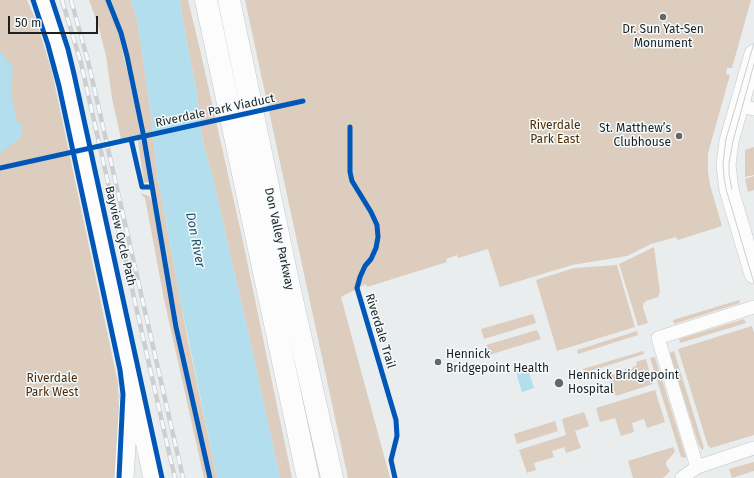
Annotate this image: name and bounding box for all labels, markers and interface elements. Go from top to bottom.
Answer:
scale bar [10,8,100,34]
marker: Dr. Sun Yat-Sen Monument [658,12,668,22]
text: 50 m [15,16,41,30]
place label: Dr. Sun Yat-Sen Monument [622,23,704,51]
street label: Riverdale Park Viaduct [154,91,276,131]
park label: Riverdale Park East [530,119,580,147]
place label: St. Matthew’s Clubhouse [599,122,671,150]
marker: St. Matthew’s Clubhouse [674,131,684,141]
street label: Bayview Cycle Path [101,185,139,287]
street label: Don Valley Parkway [261,186,297,292]
water label: Don River [182,211,208,269]
street label: Riverdale Trail [362,292,398,370]
place label: Hennick Bridgepoint Health [446,348,549,376]
marker: Hennick Bridgepoint Health [433,357,443,367]
place label: Hennick Bridgepoint Hospital [568,369,679,397]
park label: Riverdale Park West [25,372,79,400]
marker: Hennick Bridgepoint Hospital [553,377,565,389]

